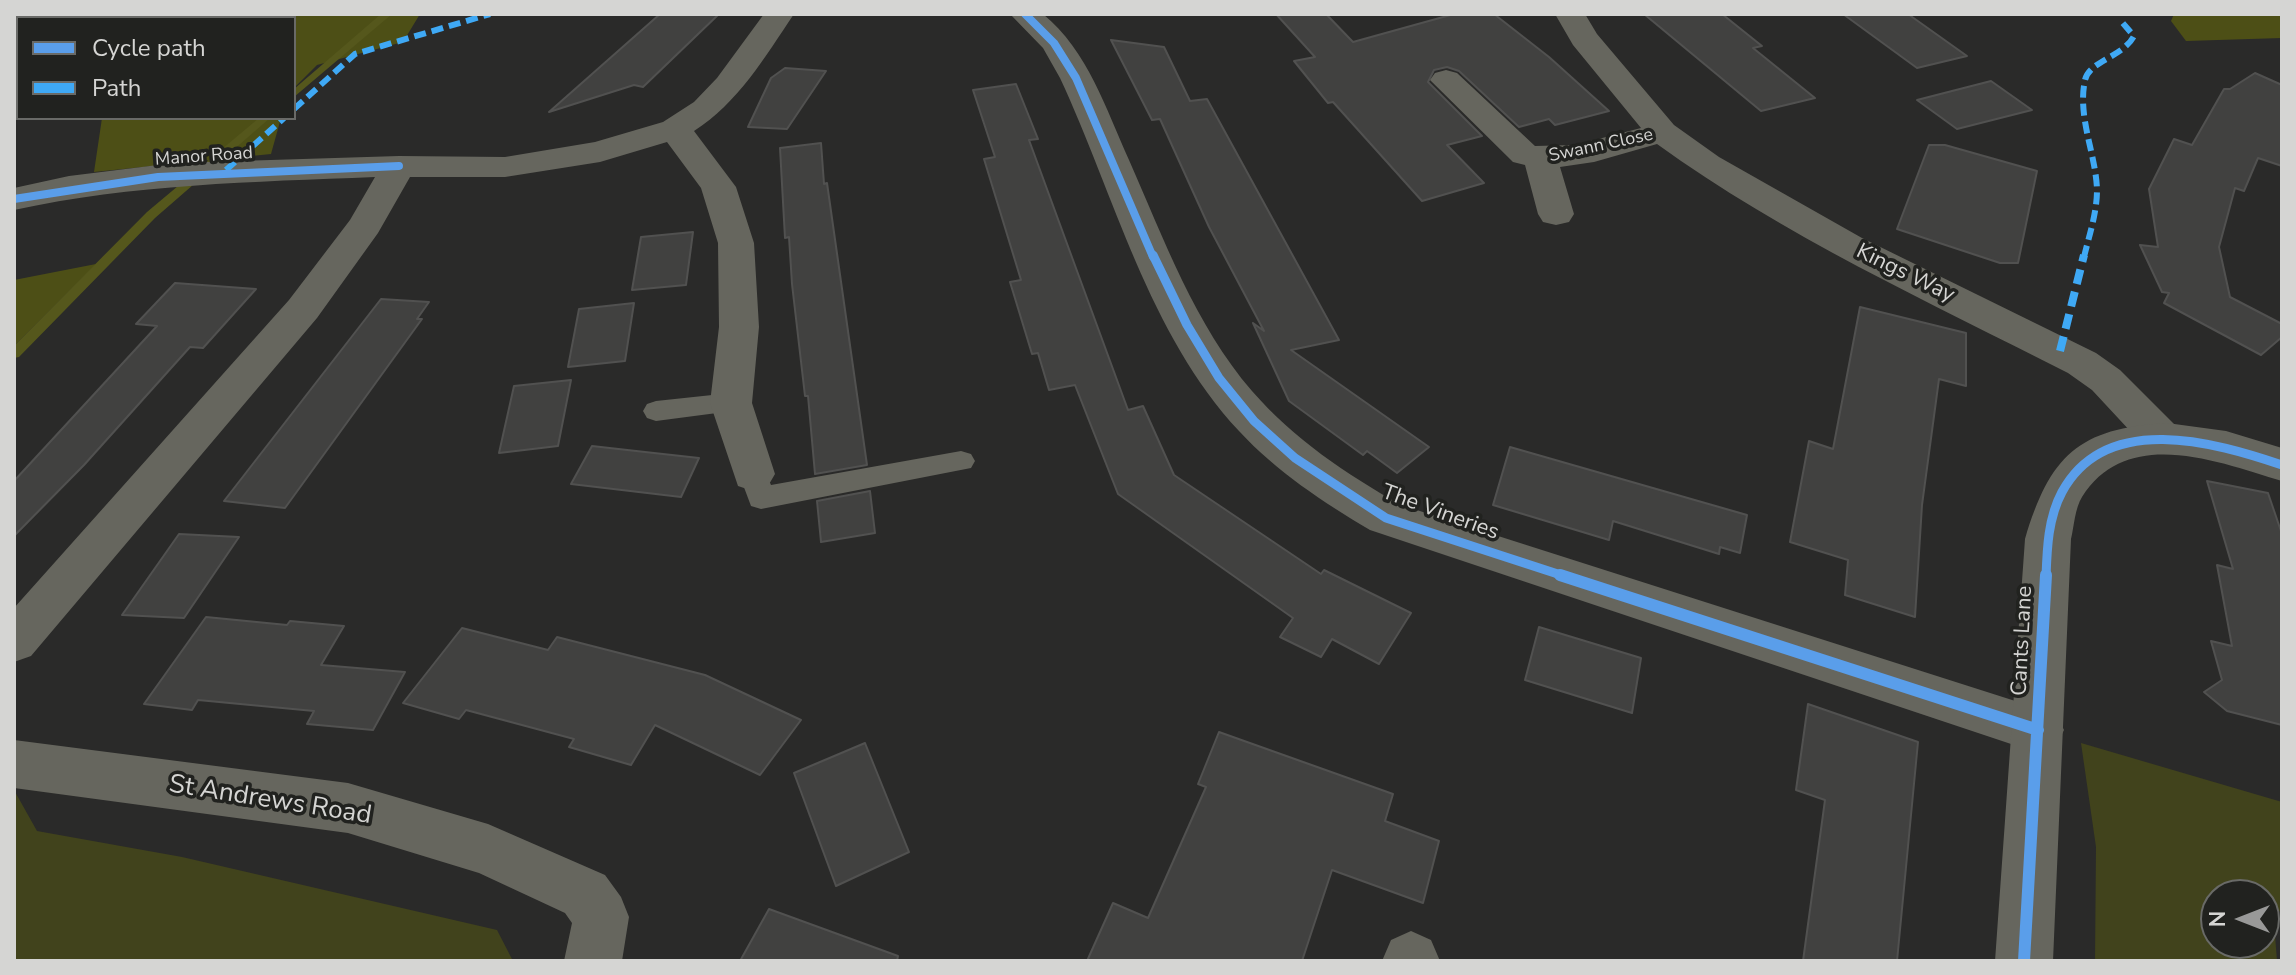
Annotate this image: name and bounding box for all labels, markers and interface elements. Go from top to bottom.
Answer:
legend [16,16,296,120]
text: Cycle path [92,32,206,64]
text: Path [92,72,141,104]
street label: Swann Close [1547,124,1655,168]
street label: Manor Road [154,143,254,171]
street label: Kings Way [1851,239,1959,309]
street label: The Vineries [1378,480,1502,546]
street label: Cants Lane [2007,585,2039,697]
street label: St Andrews Road [166,770,374,832]
north arrow [2200,879,2280,959]
text: N [2203,911,2233,927]

